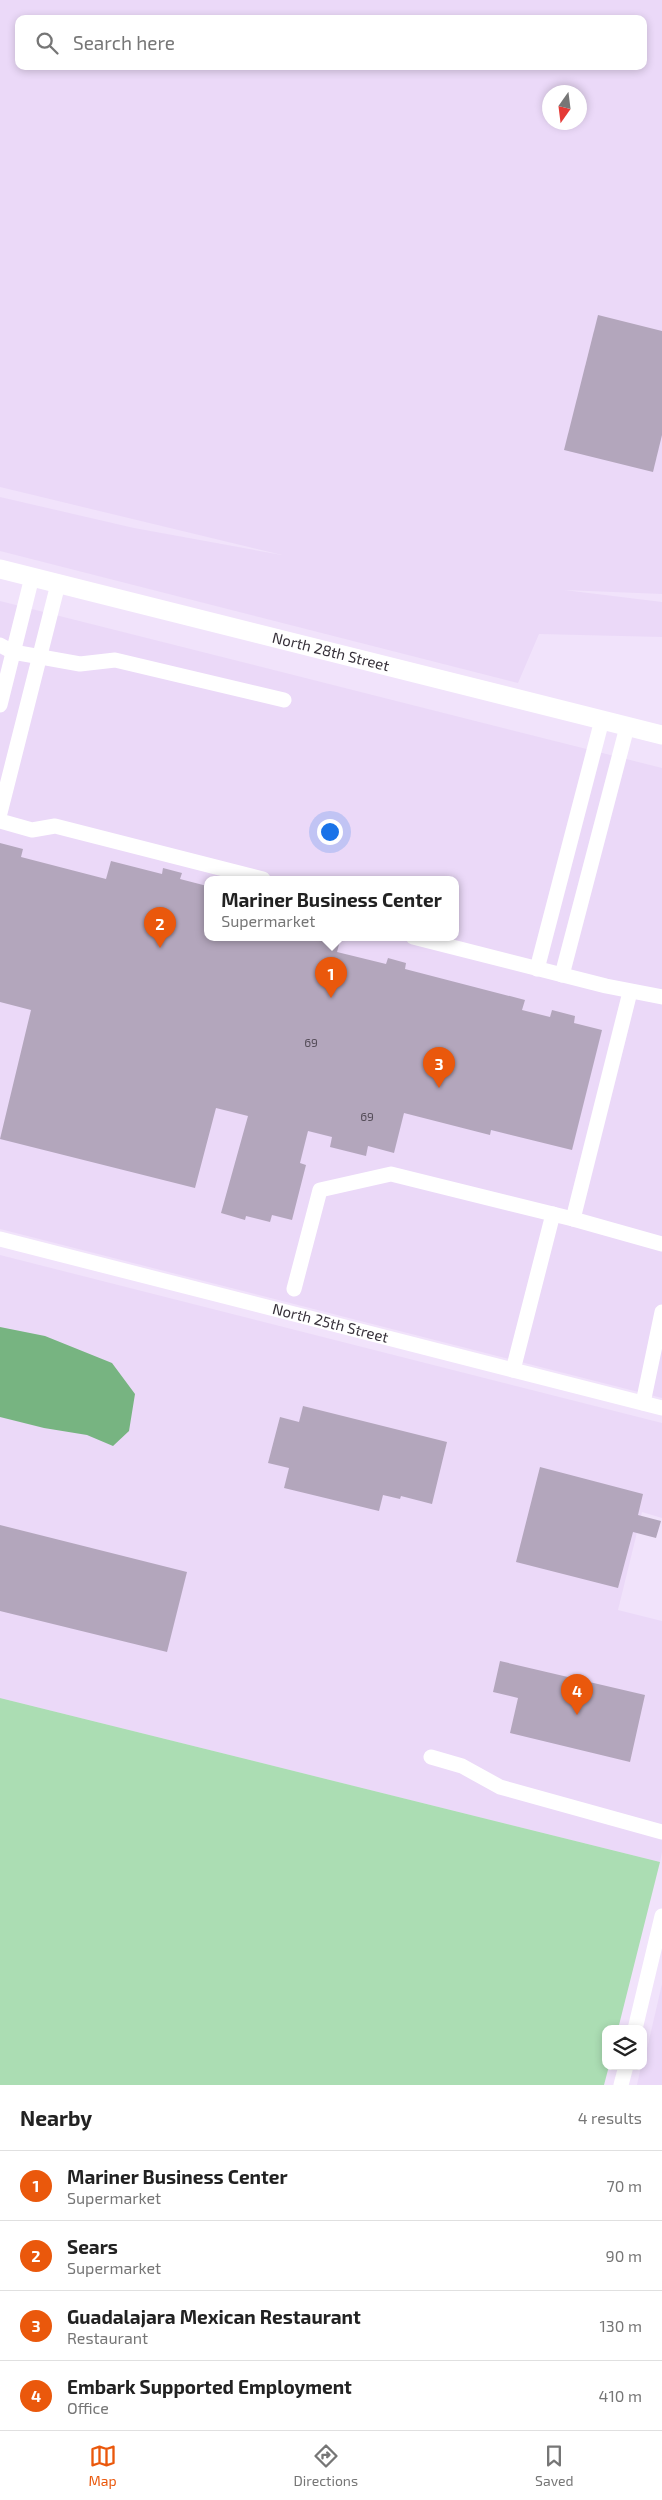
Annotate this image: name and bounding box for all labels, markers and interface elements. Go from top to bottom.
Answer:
search box [15,15,647,70]
icon: search [33,29,61,57]
text: Search here [73,31,175,54]
north arrow [542,85,587,130]
street label: North 28th Street [271,628,392,674]
your location [317,819,343,845]
popup [204,876,459,941]
text: Mariner Business Center [221,888,442,911]
pin: 2 [144,907,176,948]
text: Supermarket [221,911,315,930]
pin: 1 [315,957,347,998]
house number: 69 [304,1035,318,1049]
pin: 3 [423,1047,455,1088]
house number: 69 [360,1109,374,1123]
street label: North 25th Street [271,1299,391,1346]
pin: 4 [561,1674,593,1715]
map controls [602,2025,647,2070]
button: layers [602,2025,647,2070]
text: Nearby [20,2105,92,2130]
text: 4 results [578,2108,642,2127]
text: Mariner Business Center [67,2165,288,2188]
text: 1 [33,2176,39,2195]
text: 70 m [607,2176,642,2195]
text: Supermarket [67,2188,161,2207]
text: Sears [67,2235,118,2258]
text: 2 [31,2246,41,2265]
text: 90 m [606,2246,642,2265]
text: Supermarket [67,2258,161,2277]
text: Guadalajara Mexican Restaurant [67,2305,361,2328]
text: 3 [31,2316,41,2335]
text: 130 m [600,2316,642,2335]
text: Restaurant [67,2328,148,2347]
text: Embark Supported Employment [67,2375,352,2398]
text: 4 [31,2386,41,2405]
text: 410 m [599,2386,642,2405]
text: Office [67,2398,109,2417]
tab: Map [88,2442,117,2489]
tab: Directions [294,2442,358,2489]
tab: Saved [535,2442,574,2489]

